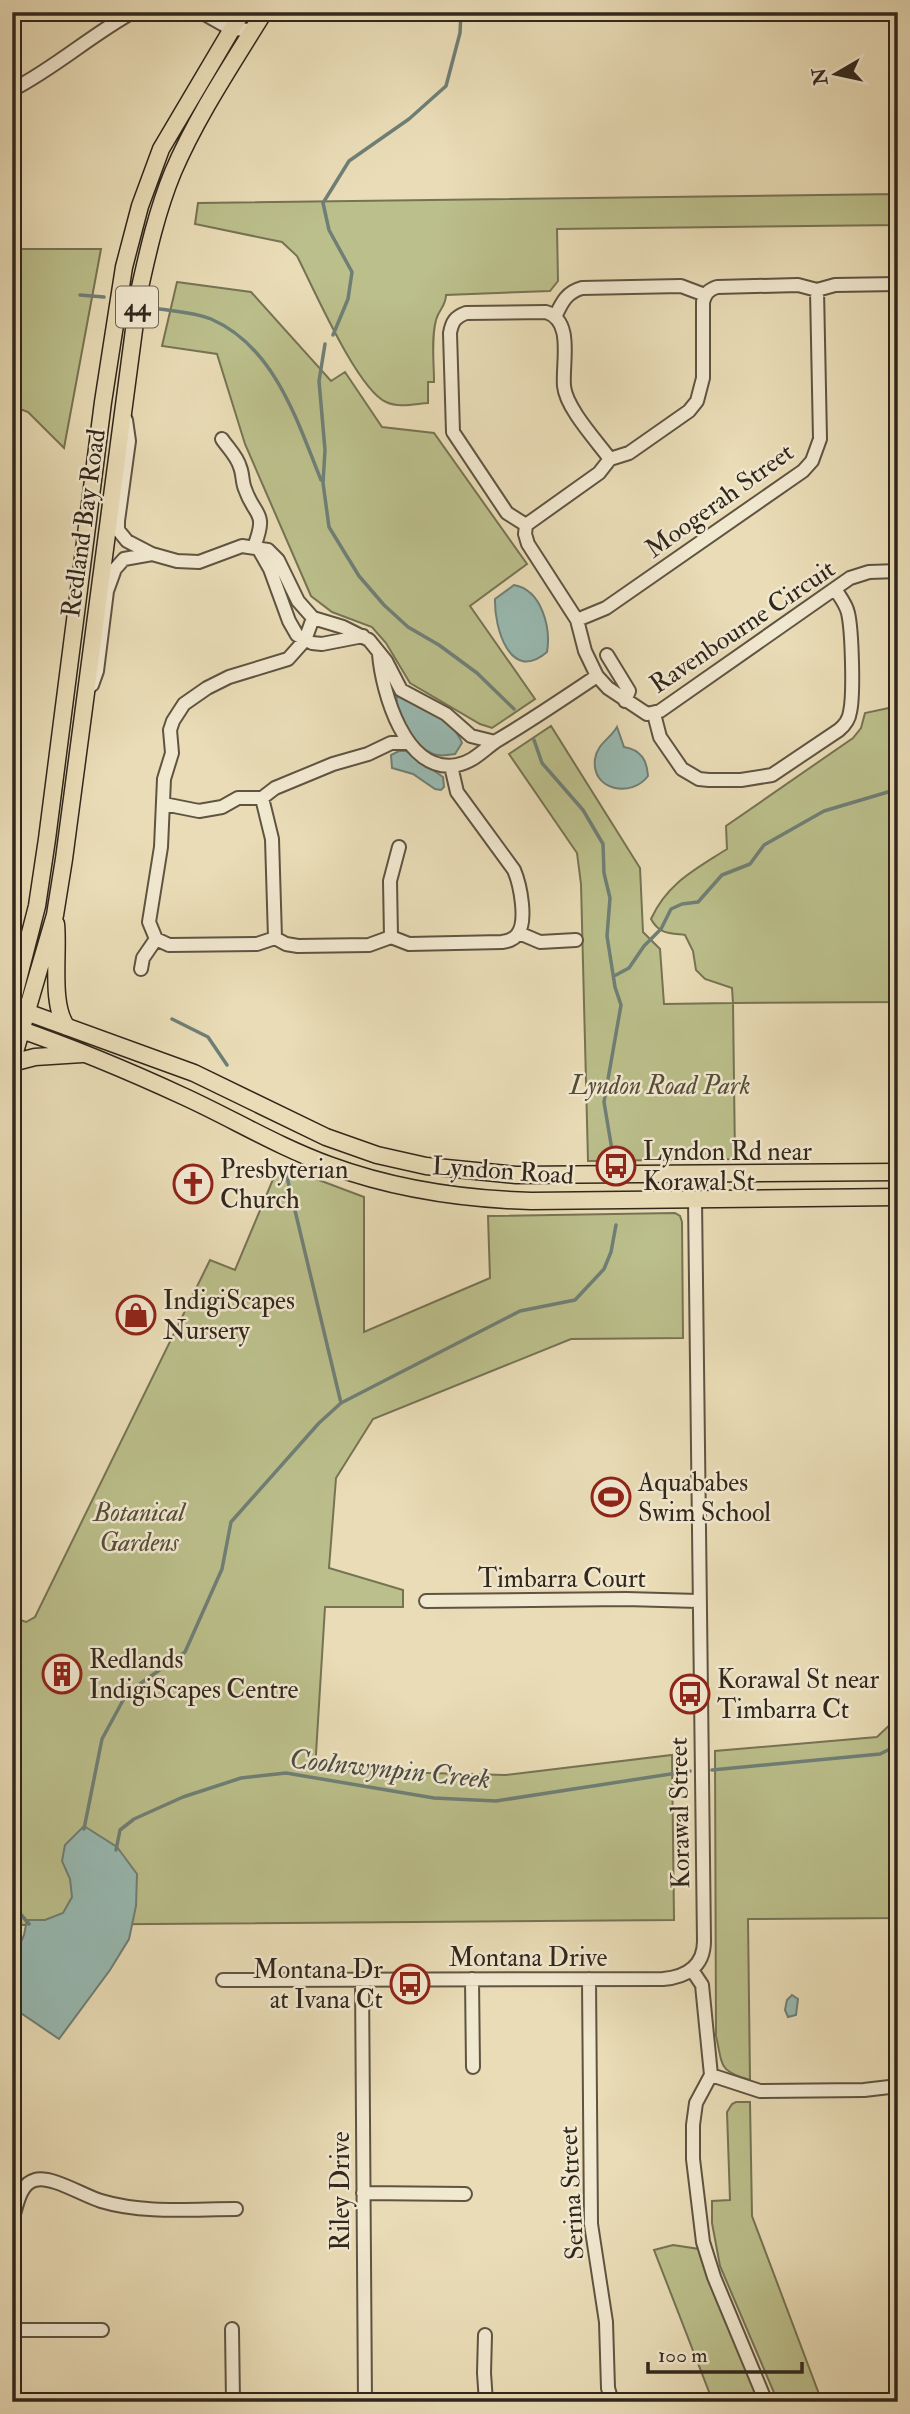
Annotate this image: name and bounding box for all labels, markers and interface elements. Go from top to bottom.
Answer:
north arrow [802,38,872,108]
text: N [807,65,834,88]
road number: 44 [116,286,158,328]
street label: Redland Bay Road [55,427,113,619]
street label: Moogerah Street [639,436,800,565]
street label: Ravenbourne Circuit [644,553,841,701]
park label: Lyndon Road Park [568,1070,751,1102]
place label: Lyndon Rd near Korawal St [643,1136,812,1198]
bus stop icon: Lyndon Rd near Korawal St [595,1145,637,1187]
street label: Lyndon Road [431,1150,575,1192]
place label: Presbyterian Church [220,1154,348,1216]
church icon: Presbyterian Church [172,1163,214,1205]
place label: IndigiScapes Nursery [163,1285,295,1347]
shop icon: IndigiScapes Nursery [115,1294,157,1336]
place label: Aquababes Swim School [637,1467,771,1529]
sports icon: Aquababes Swim School [590,1476,632,1518]
park label: Botanical Gardens [91,1497,187,1559]
street label: Timbarra Court [478,1563,646,1595]
place label: Redlands IndigiScapes Centre [89,1644,298,1707]
building icon: Redlands IndigiScapes Centre [41,1653,83,1695]
place label: Korawal St near Timbarra Ct [717,1664,879,1726]
bus stop icon: Korawal St near Timbarra Ct [669,1673,711,1715]
street label: Korawal Street [663,1737,697,1889]
water label: Coolnwynpin Creek [288,1742,492,1797]
street label: Montana Drive [449,1942,607,1974]
place label: Montana Dr at Ivana Ct [253,1954,383,2016]
bus stop icon: Montana Dr at Ivana Ct [389,1963,431,2005]
street label: Serina Street [553,2125,591,2261]
street label: Riley Drive [325,2131,357,2251]
scale bar [648,2330,802,2374]
text: 100 m [658,2342,708,2369]

